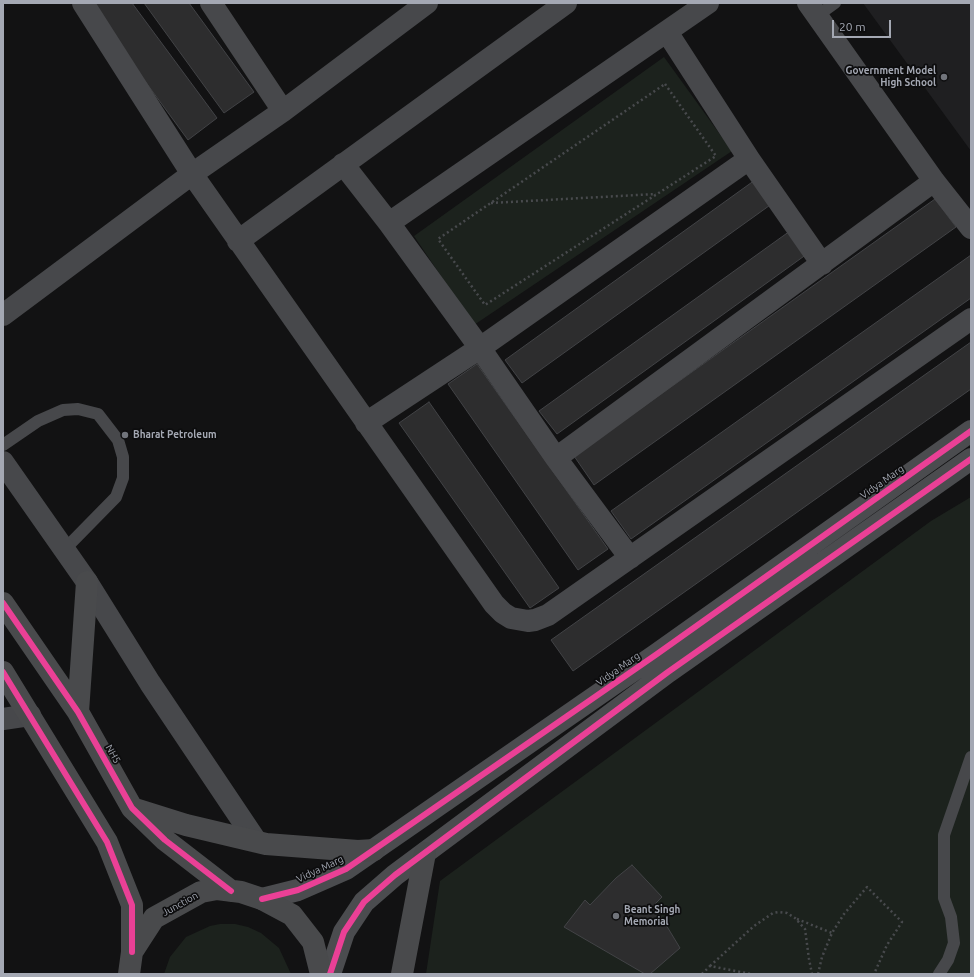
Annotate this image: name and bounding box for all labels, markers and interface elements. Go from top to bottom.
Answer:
scale bar [834,12,893,38]
text: 20 m [839,20,866,33]
place label: Government Model High School [846,65,936,88]
marker: Government Model High School [939,72,949,82]
place label: Bharat Petroleum [133,429,217,441]
marker: Bharat Petroleum [120,430,130,440]
street label: Vidya Marg [858,463,906,501]
street label: Vidya Marg [594,650,642,688]
street label: NH5 [103,742,123,766]
street label: Vidya Marg [295,853,345,885]
street label: Junction [160,889,200,919]
place label: Beant Singh Memorial [624,904,680,928]
marker: Beant Singh Memorial [611,911,621,921]

